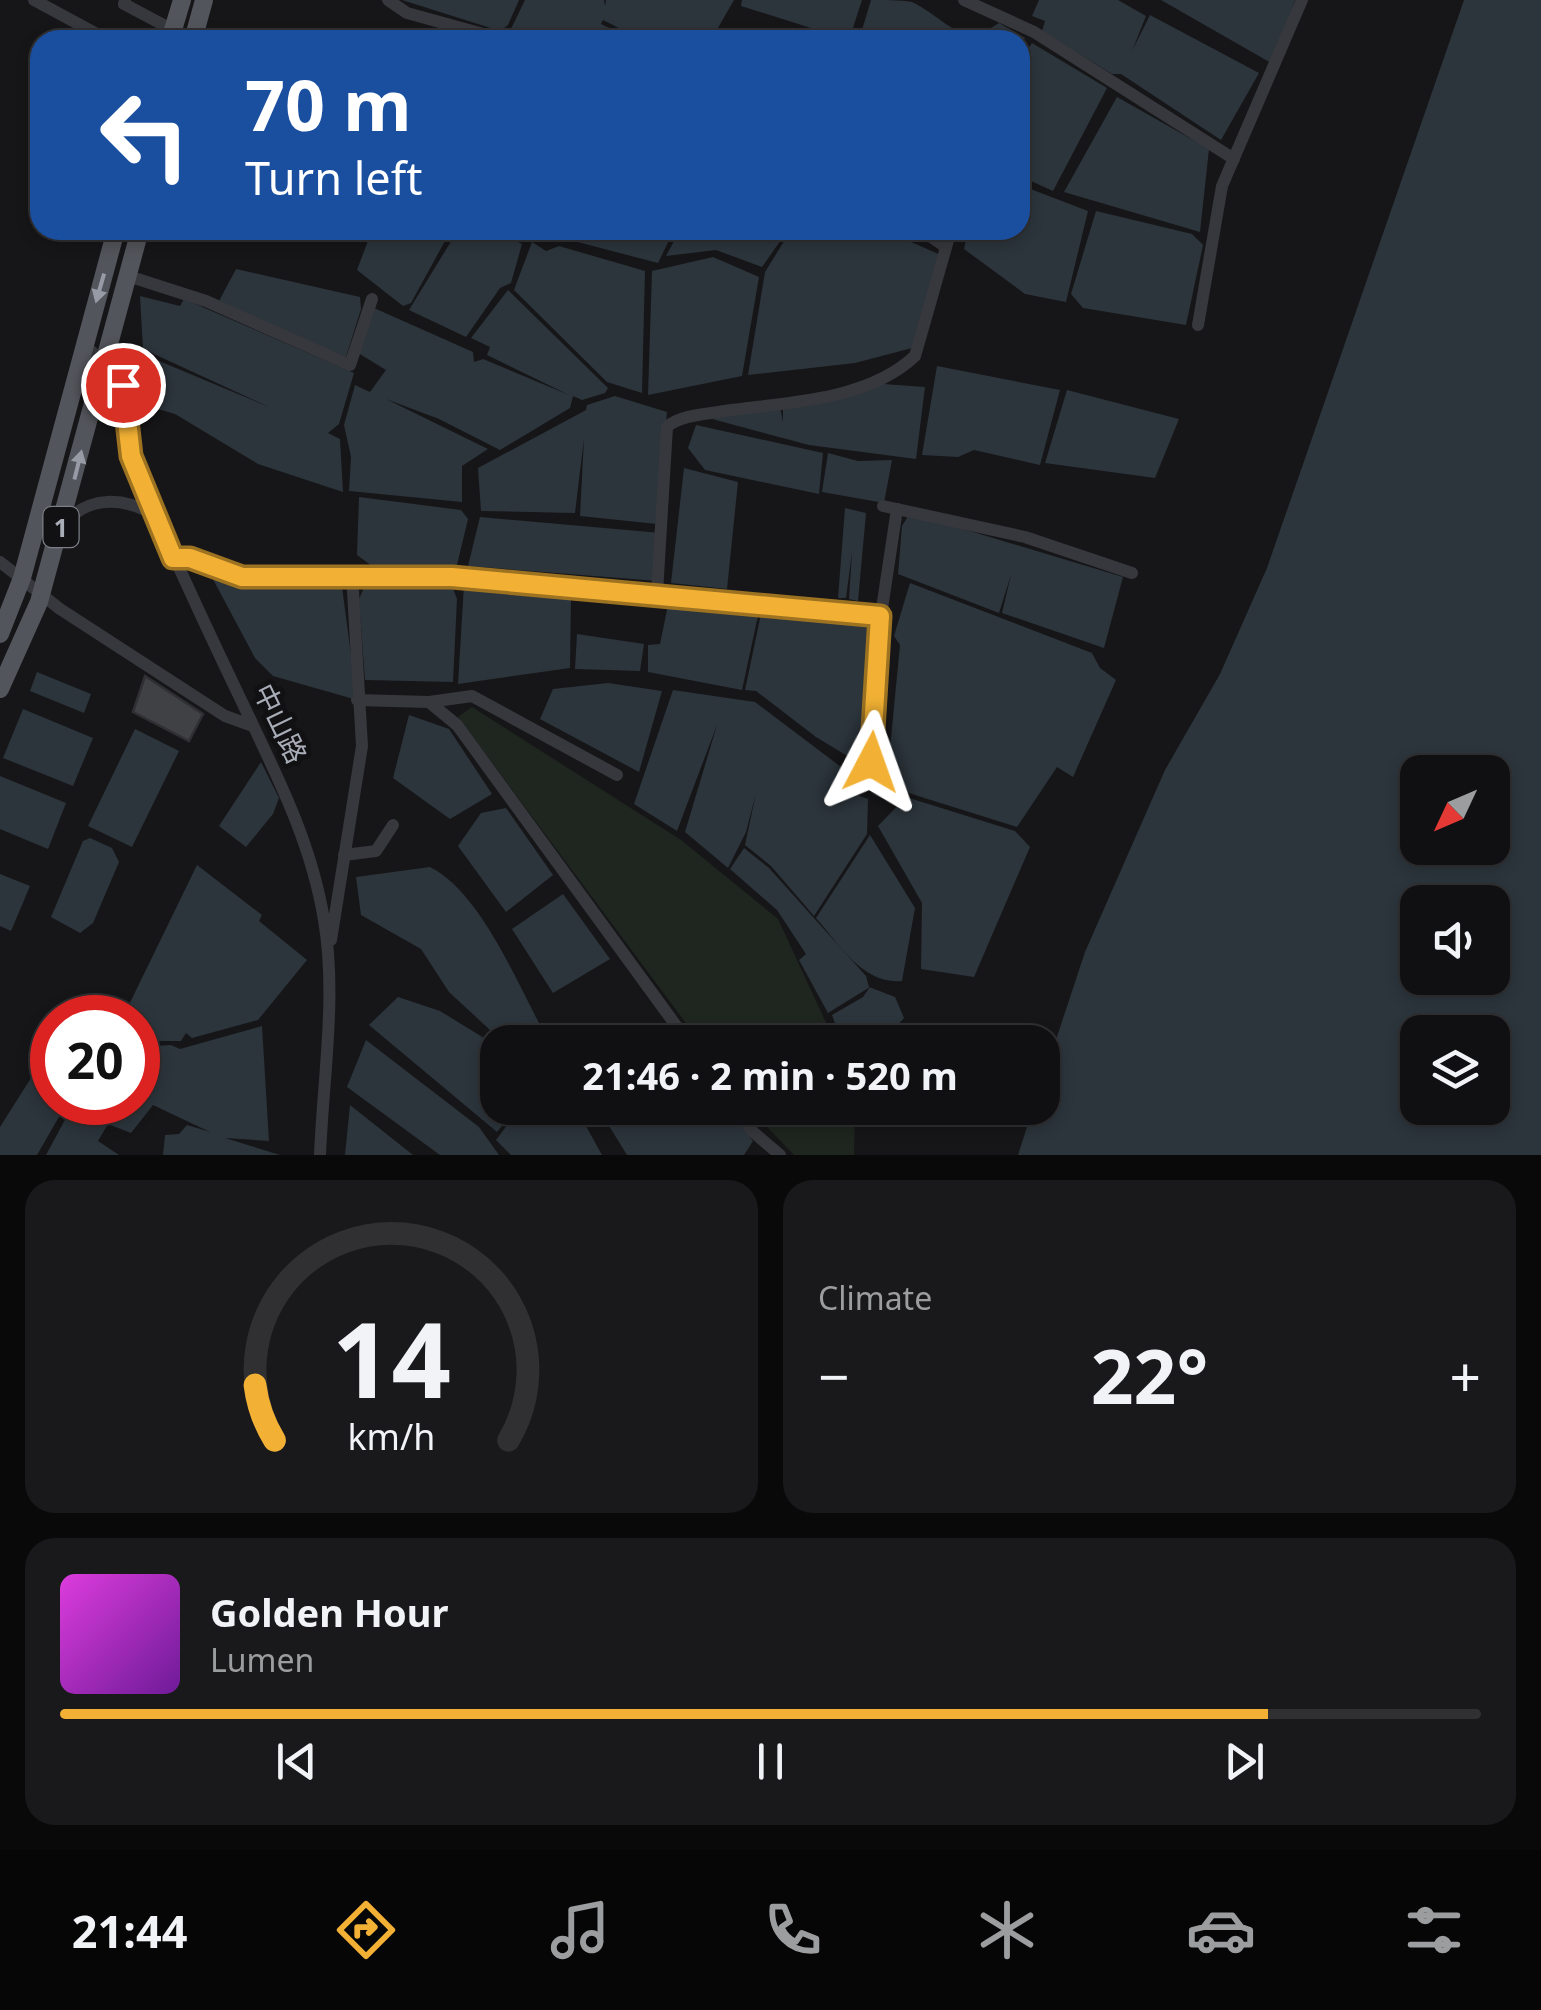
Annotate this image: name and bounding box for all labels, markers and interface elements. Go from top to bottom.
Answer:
text: 70 m [245,56,412,152]
icon: left [80,70,210,200]
text: Turn left [245,147,422,208]
one-way arrow [92,273,108,304]
pin [81,343,166,428]
icon: arrive [96,358,151,413]
one-way arrow [71,449,87,480]
road number: 1 [44,507,78,547]
street label: 中山路 [246,677,316,769]
position arrow [819,710,923,814]
north arrow [1400,755,1510,865]
map controls [1400,755,1510,1125]
button: sound [1400,885,1510,995]
speed limit sign: 20 [30,995,160,1125]
button: layers [1400,1015,1510,1125]
text: 21:46 · 2 min · 520 m [582,1049,958,1101]
text: Climate [818,1276,932,1319]
text: 14 [332,1287,451,1428]
text: 22° [1091,1324,1208,1426]
text: − [818,1338,849,1413]
text: + [1450,1338,1481,1413]
text: km/h [348,1412,435,1460]
text: Golden Hour [210,1586,448,1638]
text: Lumen [210,1638,314,1681]
icon: previous [269,1734,324,1789]
icon: pause [743,1734,798,1789]
icon: next [1217,1734,1272,1789]
icon: directions [331,1895,401,1965]
icon: music [545,1895,615,1965]
icon: phone [758,1895,828,1965]
icon: climate [972,1895,1042,1965]
icon: car [1186,1895,1256,1965]
icon: filters [1399,1895,1469,1965]
text: 21:44 [72,1900,187,1961]

